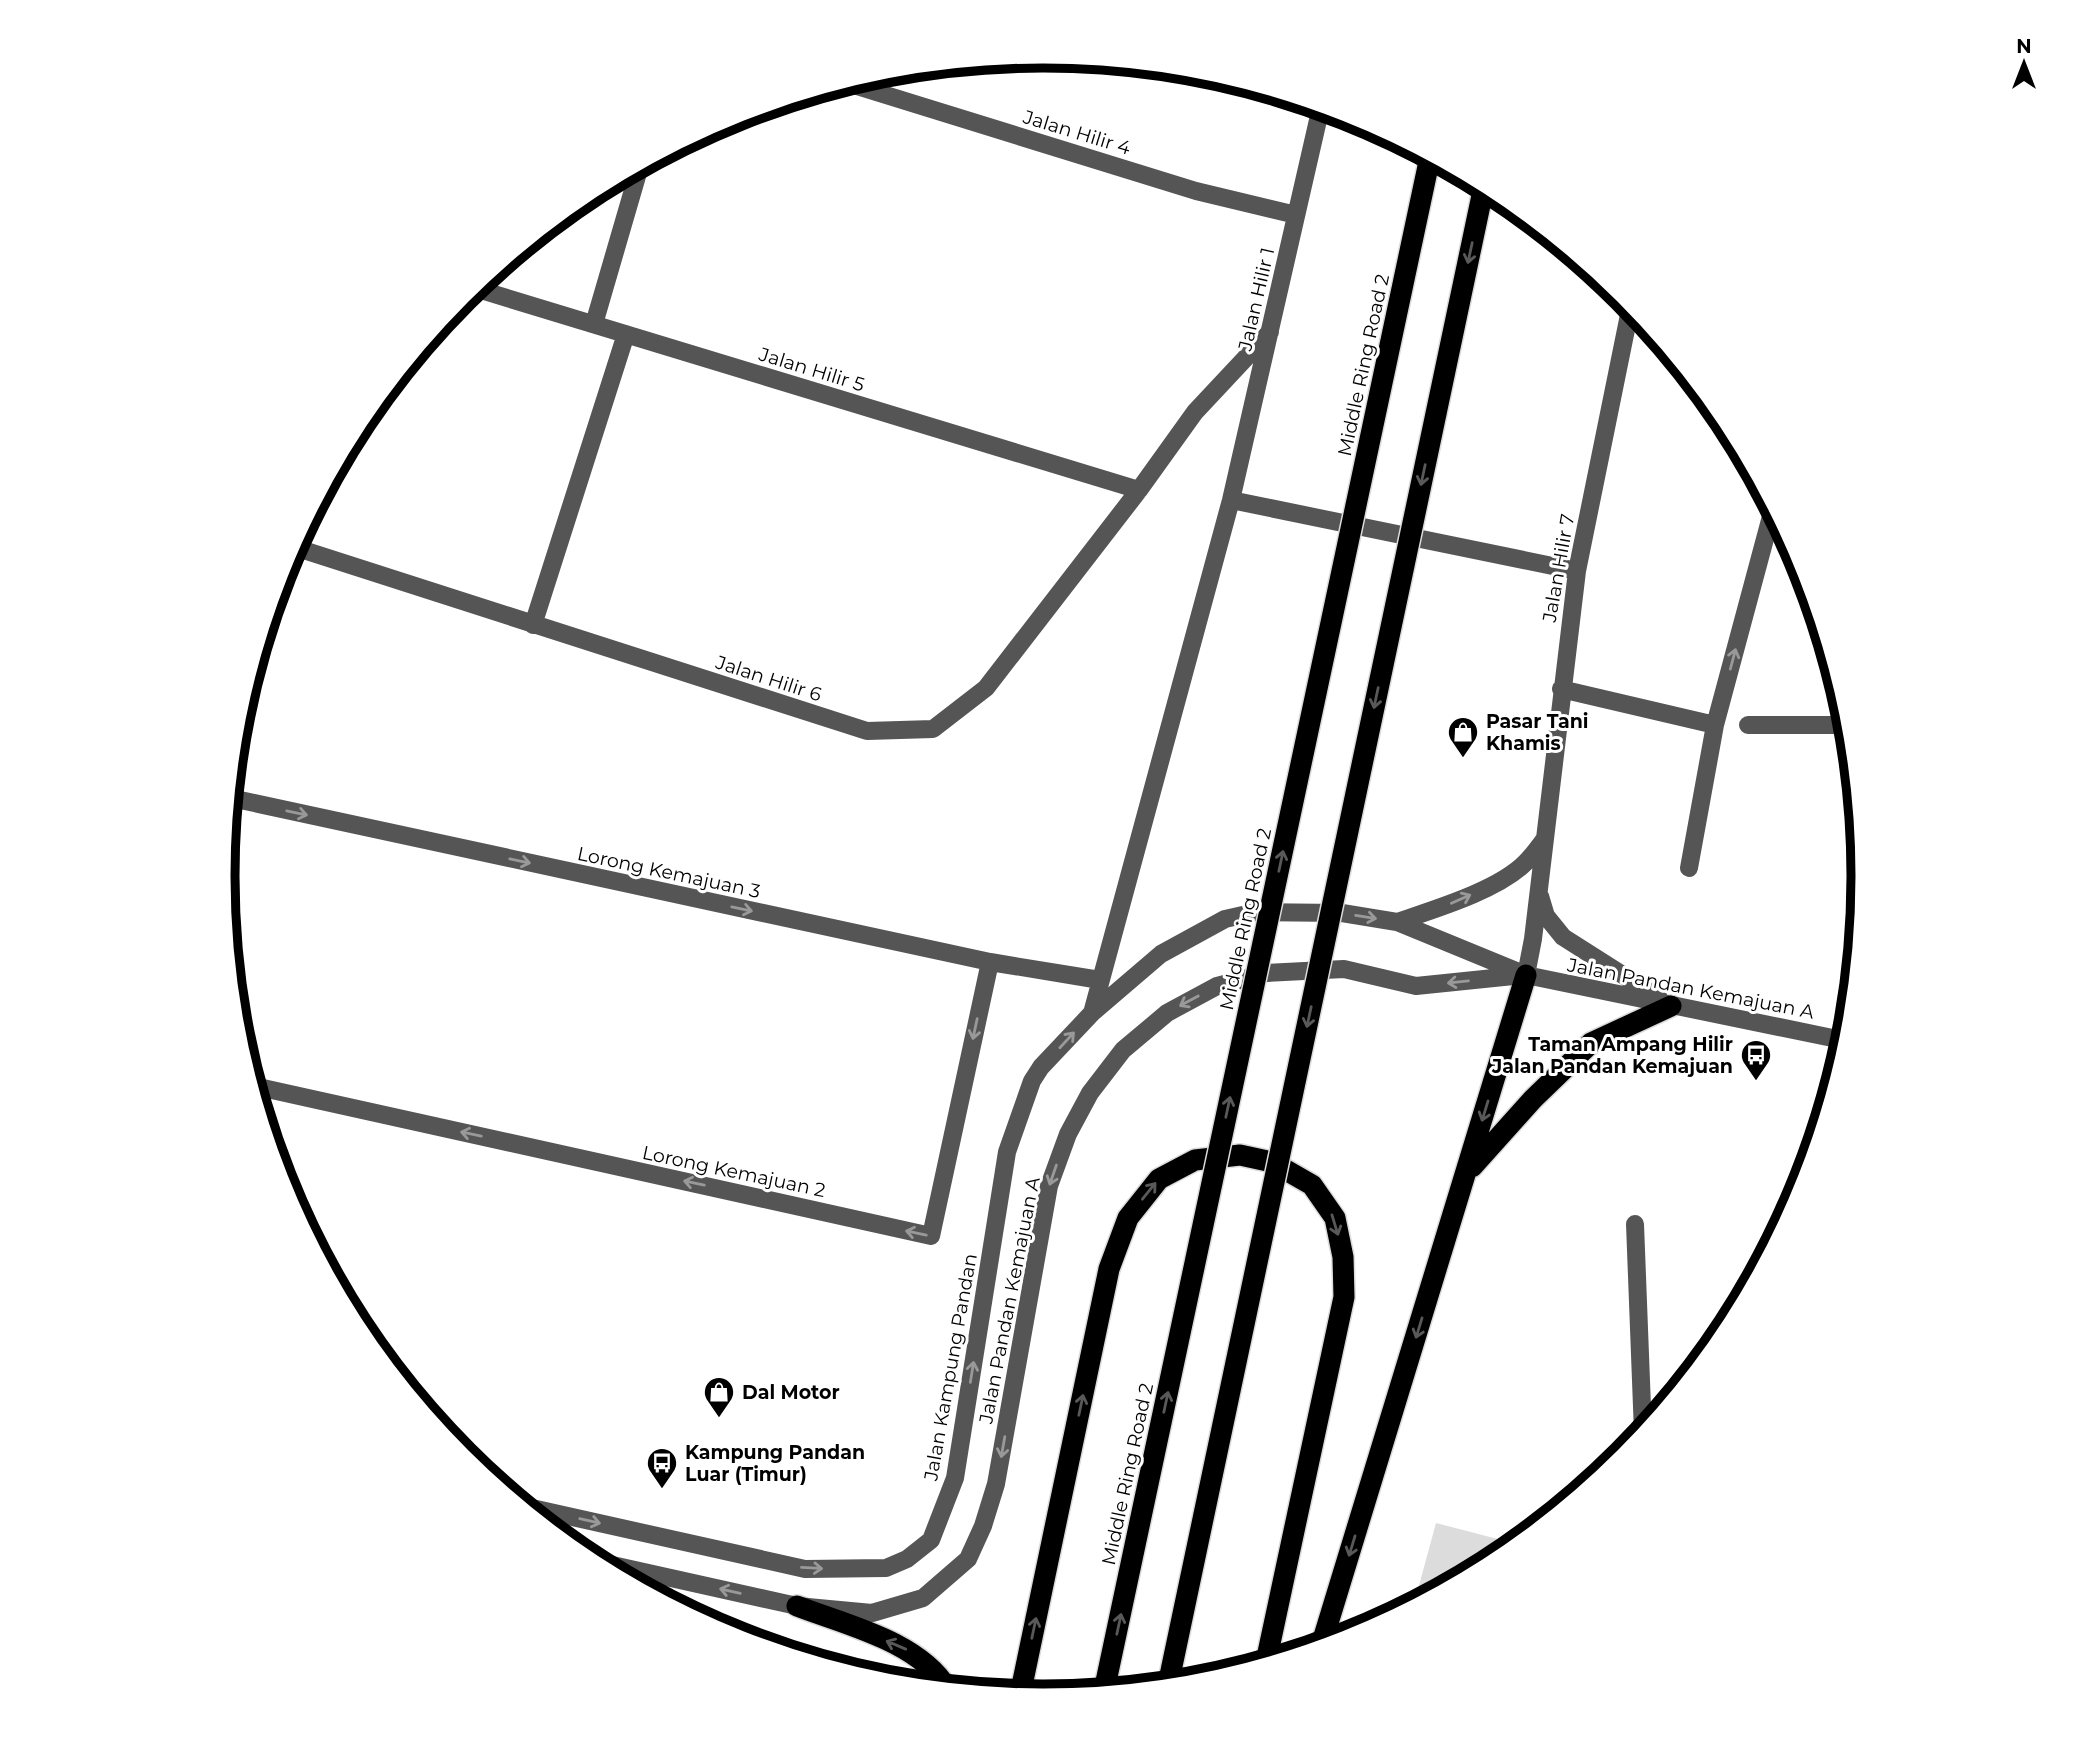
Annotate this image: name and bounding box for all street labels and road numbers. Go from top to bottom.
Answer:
street label: Jalan Hilir 4 [1020,105,1134,160]
street label: Jalan Hilir 1 [1233,245,1280,354]
street label: Middle Ring Road 2 [1333,272,1394,458]
street label: Jalan Hilir 5 [755,342,868,396]
street label: Jalan Hilir 7 [1537,512,1579,625]
street label: Jalan Hilir 6 [712,650,825,706]
street label: Middle Ring Road 2 [1215,826,1276,1012]
street label: Lorong Kemajuan 3 [575,842,763,903]
street label: Jalan Pandan Kemajuan A [1565,953,1817,1024]
street label: Lorong Kemajuan 2 [640,1141,828,1202]
street label: Jalan Pandan Kemajuan A [974,1174,1045,1426]
street label: Jalan Kampung Pandan [919,1252,982,1483]
street label: Middle Ring Road 2 [1097,1381,1158,1567]

